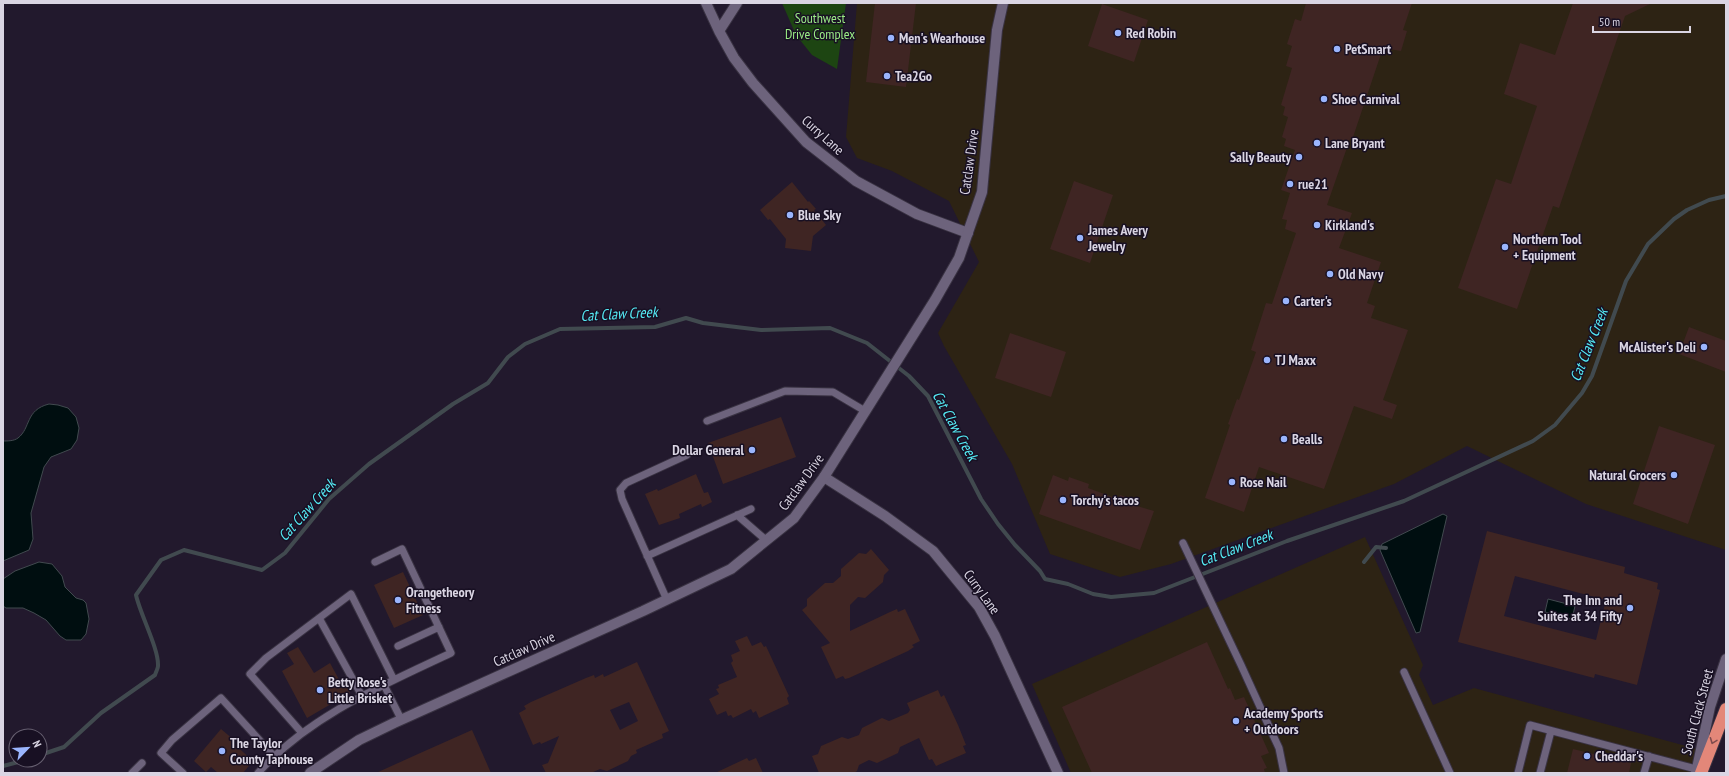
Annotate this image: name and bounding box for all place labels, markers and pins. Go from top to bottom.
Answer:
place label: Red Robin [1126,24,1176,42]
marker: Red Robin [1113,28,1123,38]
place label: Men's Wearhouse [899,29,985,47]
marker: Men's Wearhouse [886,33,896,43]
place label: PetSmart [1345,40,1391,58]
marker: PetSmart [1332,44,1342,54]
place label: Tea2Go [895,67,932,85]
marker: Tea2Go [882,71,892,81]
place label: Shoe Carnival [1332,90,1400,108]
marker: Shoe Carnival [1319,94,1329,104]
place label: Lane Bryant [1325,134,1385,152]
marker: Lane Bryant [1312,138,1322,148]
place label: Sally Beauty [1230,148,1291,166]
marker: Sally Beauty [1294,152,1304,162]
place label: rue21 [1298,175,1328,193]
marker: rue21 [1285,179,1295,189]
place label: Blue Sky [798,206,842,224]
marker: Blue Sky [785,210,795,220]
place label: Kirkland's [1325,216,1374,234]
marker: Kirkland's [1312,220,1322,230]
place label: James Avery Jewelry [1087,221,1148,255]
place label: Northern Tool + Equipment [1513,230,1582,264]
marker: James Avery Jewelry [1075,233,1085,243]
marker: Northern Tool + Equipment [1500,242,1510,252]
place label: Old Navy [1338,265,1384,283]
marker: Old Navy [1325,269,1335,279]
place label: Carter's [1294,292,1332,310]
marker: Carter's [1281,296,1291,306]
place label: McAlister's Deli [1619,338,1696,356]
marker: McAlister's Deli [1699,342,1709,352]
place label: TJ Maxx [1275,351,1317,369]
marker: TJ Maxx [1262,355,1272,365]
place label: Bealls [1292,430,1322,448]
marker: Bealls [1279,434,1289,444]
place label: Dollar General [672,441,745,459]
marker: Dollar General [747,445,757,455]
place label: Natural Grocers [1589,466,1666,484]
marker: Natural Grocers [1669,470,1679,480]
place label: Rose Nail [1240,473,1287,491]
marker: Rose Nail [1227,477,1237,487]
place label: Torchy's tacos [1071,491,1139,509]
marker: Torchy's tacos [1058,495,1068,505]
place label: Orangetheory Fitness [406,583,475,617]
place label: The Inn and Suites at 34 Fifty [1538,591,1622,625]
marker: Orangetheory Fitness [393,595,403,605]
marker: The Inn and Suites at 34 Fifty [1625,603,1635,613]
place label: Betty Rose's Little Brisket [328,673,392,707]
marker: Betty Rose's Little Brisket [315,685,325,695]
place label: Academy Sports + Outdoors [1243,704,1323,738]
marker: Academy Sports + Outdoors [1231,716,1241,726]
place label: The Taylor County Taphouse [230,734,313,768]
marker: The Taylor County Taphouse [217,746,227,756]
place label: Cheddar's [1595,747,1643,765]
marker: Cheddar's [1582,751,1592,761]

